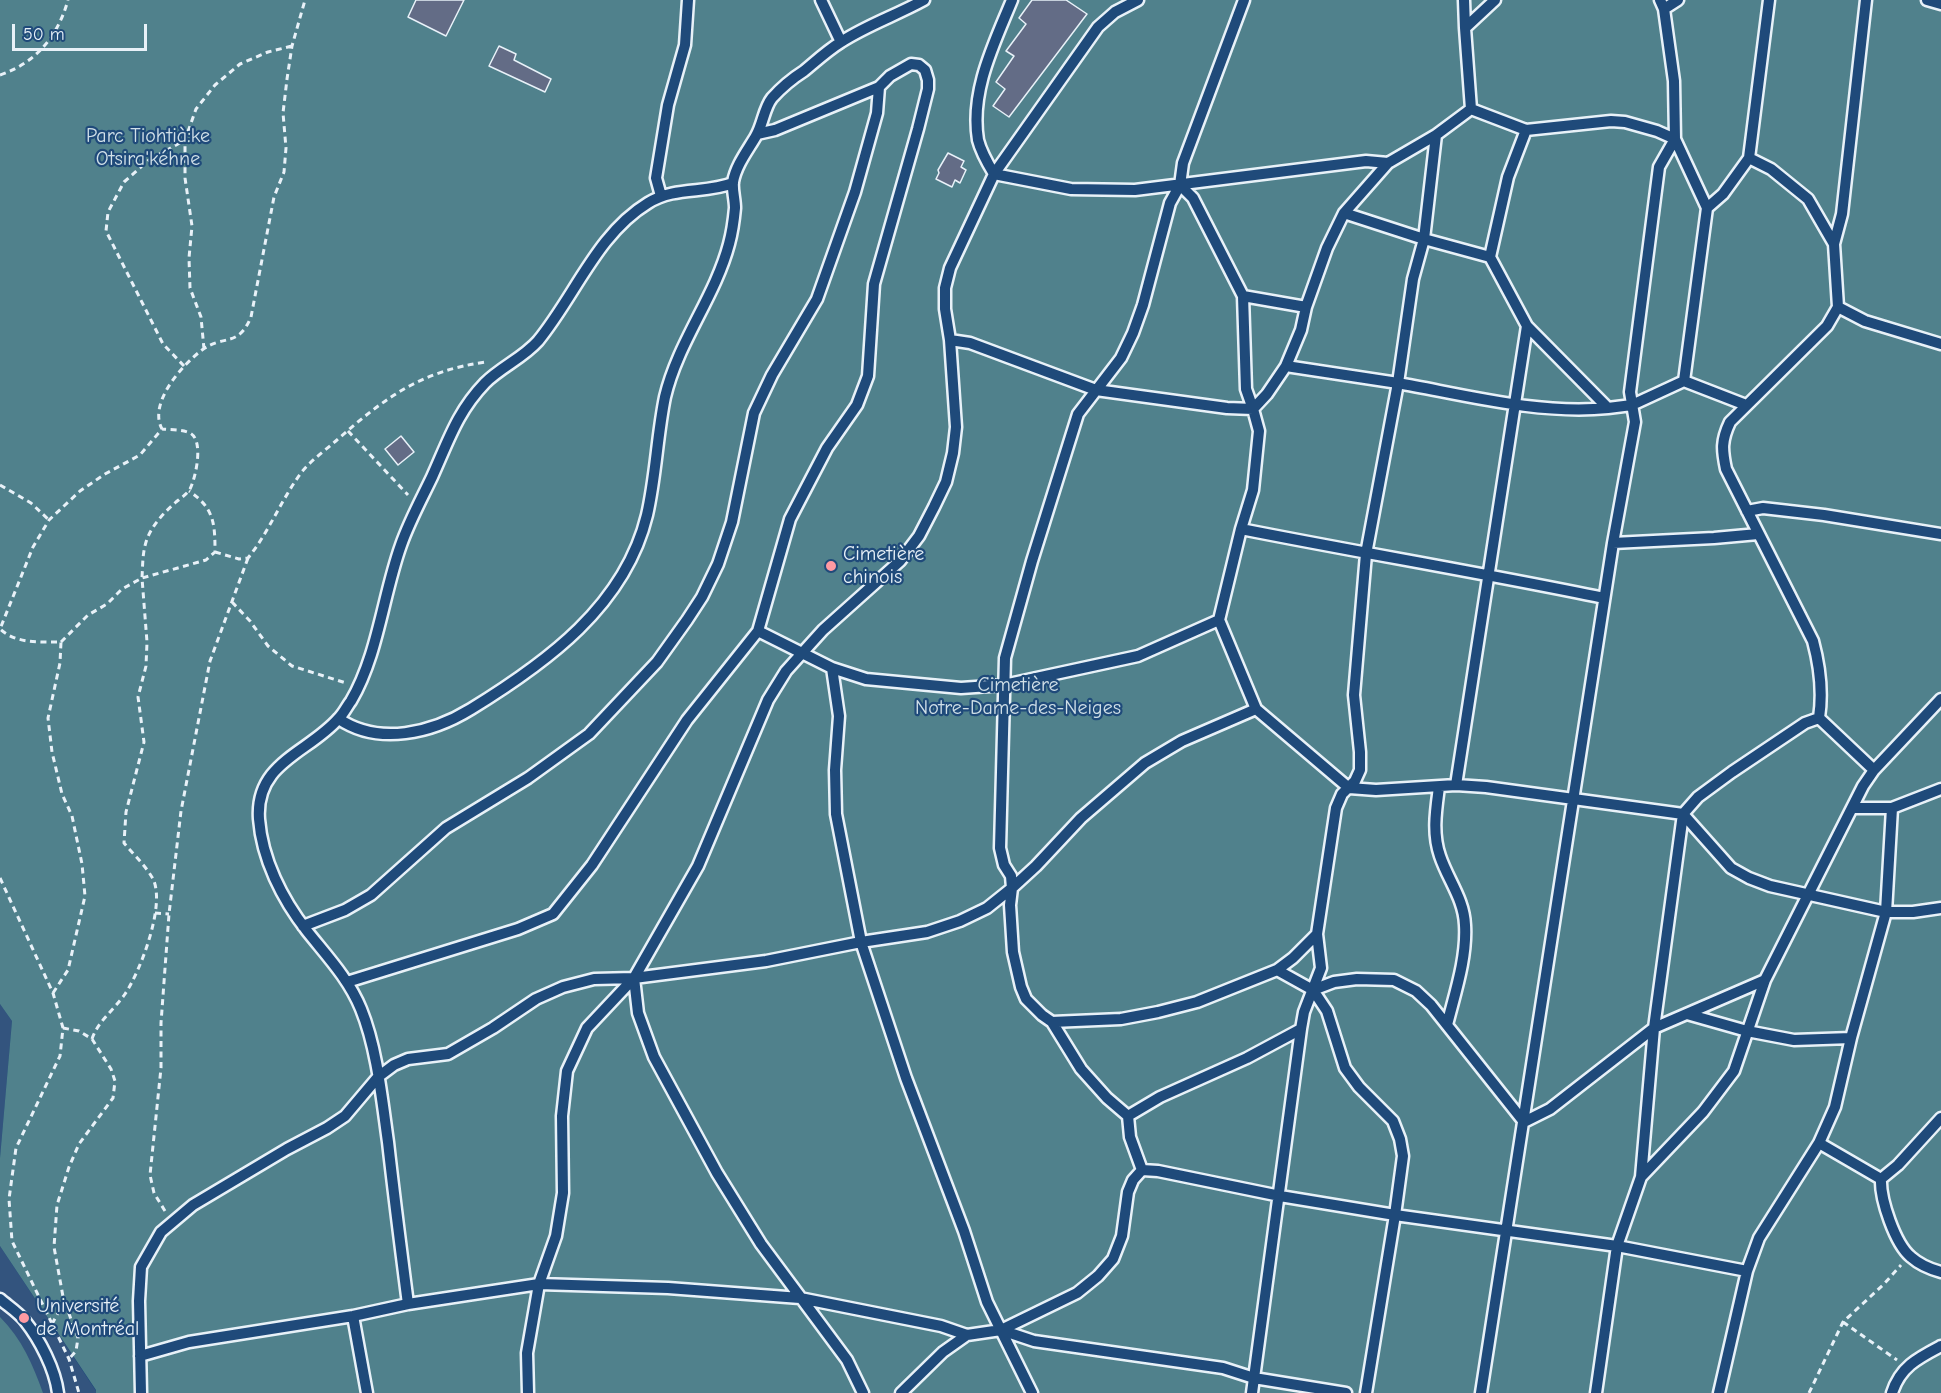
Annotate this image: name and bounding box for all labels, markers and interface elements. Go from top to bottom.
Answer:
scale bar [15,12,150,50]
text: 50 m [23,24,65,45]
park label: Parc Tiohtià:ke Otsira'kéhne [86,124,210,171]
place label: Cimetière chinois [843,542,924,589]
marker: Cimetière chinois [824,559,838,573]
park label: Cimetière Notre-Dame-des-Neiges [915,673,1121,720]
place label: Université de Montréal [36,1294,139,1341]
marker: Université de Montréal [17,1311,31,1325]

